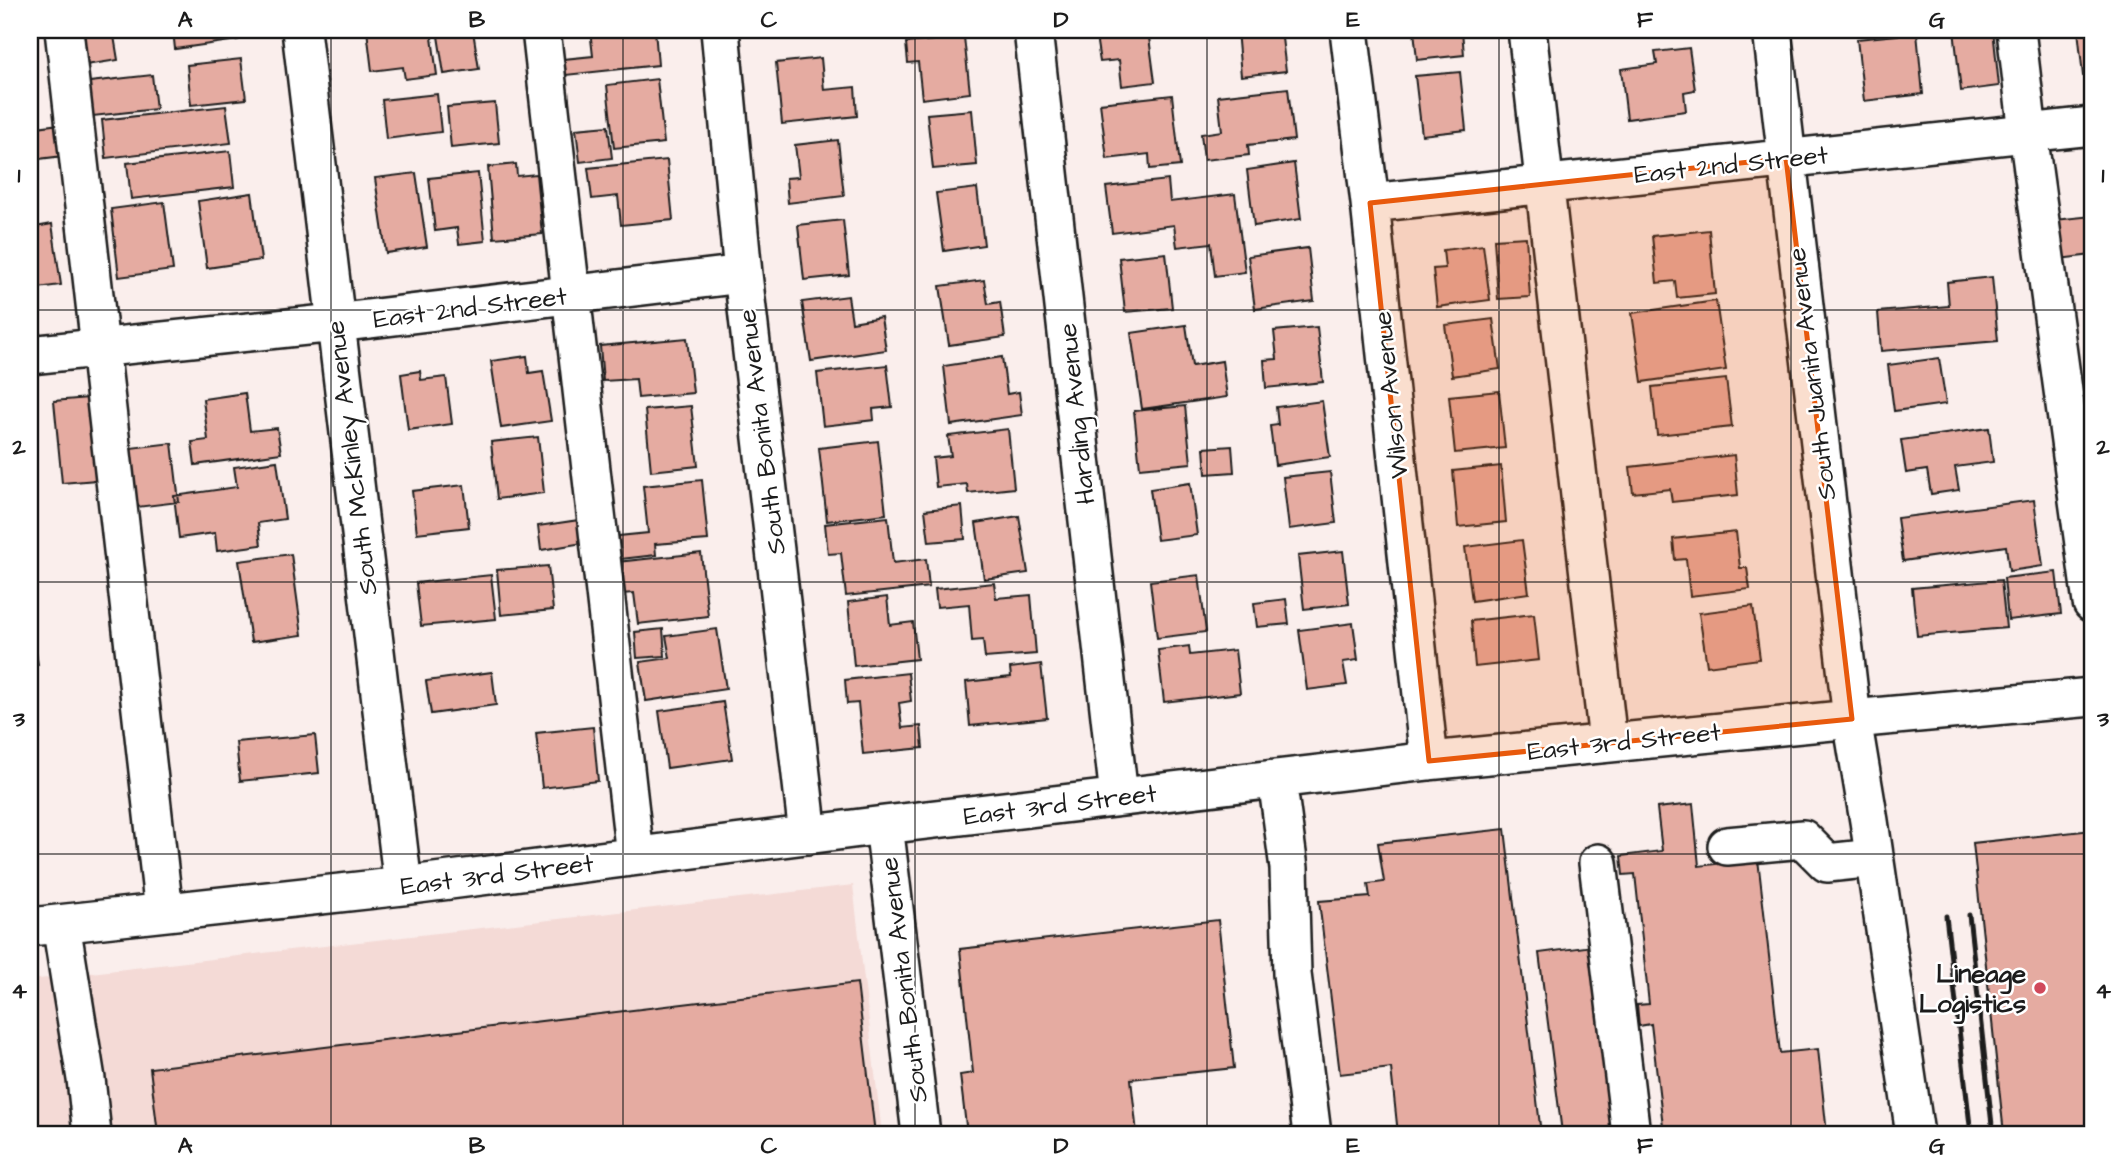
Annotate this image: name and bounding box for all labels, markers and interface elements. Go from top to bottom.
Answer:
text: A [178,4,193,36]
text: B [469,4,486,36]
text: C [761,4,778,36]
text: D [1054,4,1069,36]
text: E [1346,4,1360,36]
text: F [1637,4,1654,36]
text: G [1929,4,1945,36]
street label: East 2nd Street [1633,137,1830,193]
text: 1 [18,159,21,191]
text: 1 [2102,159,2105,191]
street label: South Juanita Avenue [1779,246,1845,502]
street label: East 2nd Street [371,278,569,338]
street label: South Bonita Avenue [729,307,795,557]
street label: Wilson Avenue [1364,309,1418,480]
street label: South McKinley Avenue [317,318,389,597]
street label: Harding Avenue [1050,321,1106,506]
text: 2 [11,431,26,463]
text: 2 [2095,431,2110,463]
text: 3 [12,703,25,735]
text: 3 [2096,703,2109,735]
street label: East 3rd Street [1526,714,1723,770]
street label: East 3rd Street [962,775,1159,835]
street label: East 3rd Street [399,845,596,905]
street label: South Bonita Avenue [871,855,937,1105]
place label: Lineage Logistics [1919,956,2026,1025]
text: 4 [11,975,27,1007]
text: 4 [2095,975,2111,1007]
marker: Lineage Logistics [2032,980,2048,996]
text: A [178,1130,193,1162]
text: B [469,1130,486,1162]
text: C [761,1130,778,1162]
text: D [1054,1130,1069,1162]
text: E [1346,1130,1360,1162]
text: F [1637,1130,1654,1162]
text: G [1929,1130,1945,1162]

